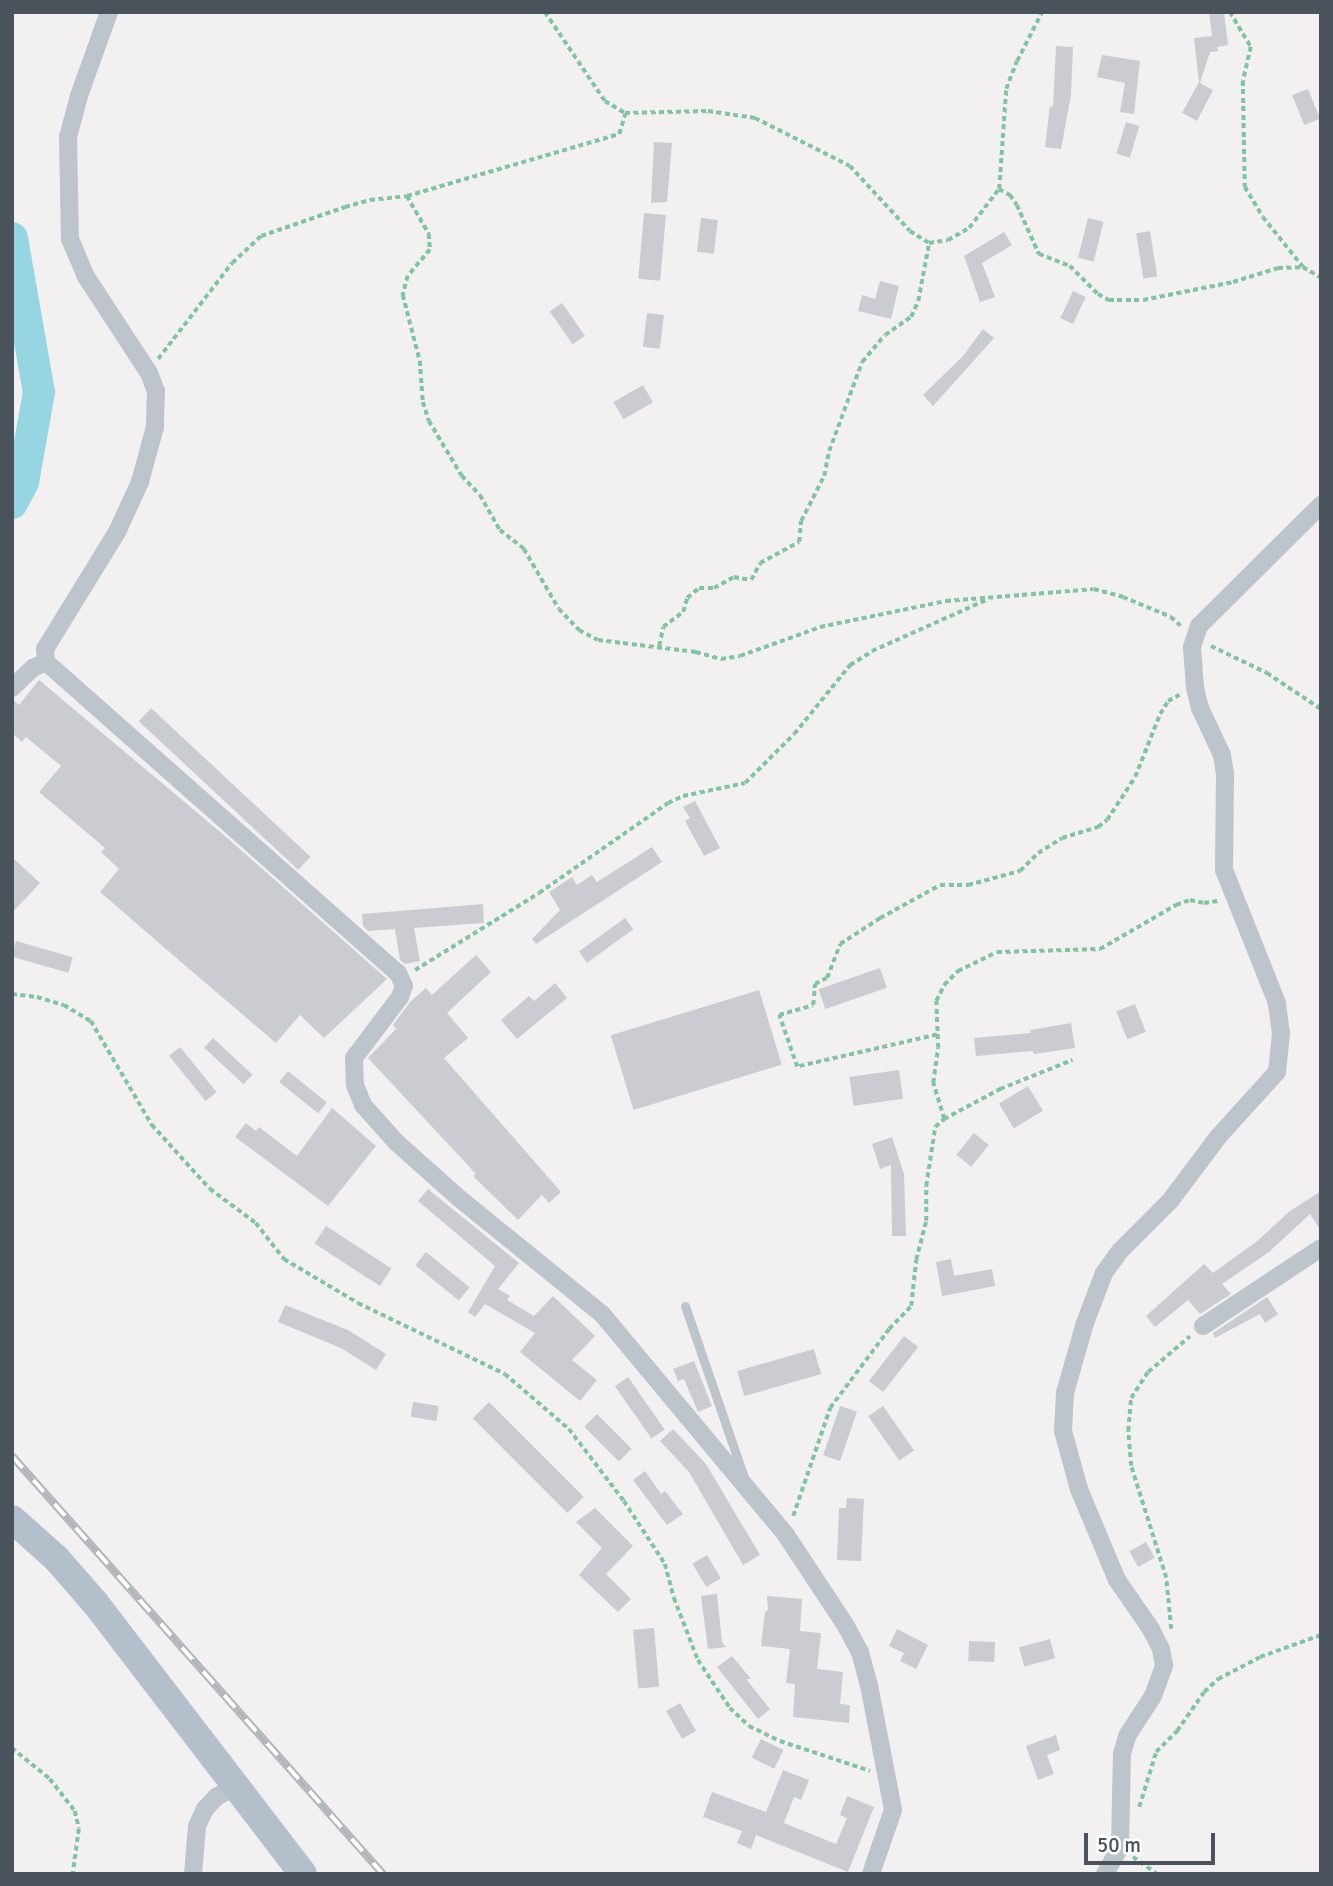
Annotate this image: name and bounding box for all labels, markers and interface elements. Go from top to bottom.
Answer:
scale bar [1088,1820,1219,1864]
text: 50 m [1097,1832,1141,1858]

